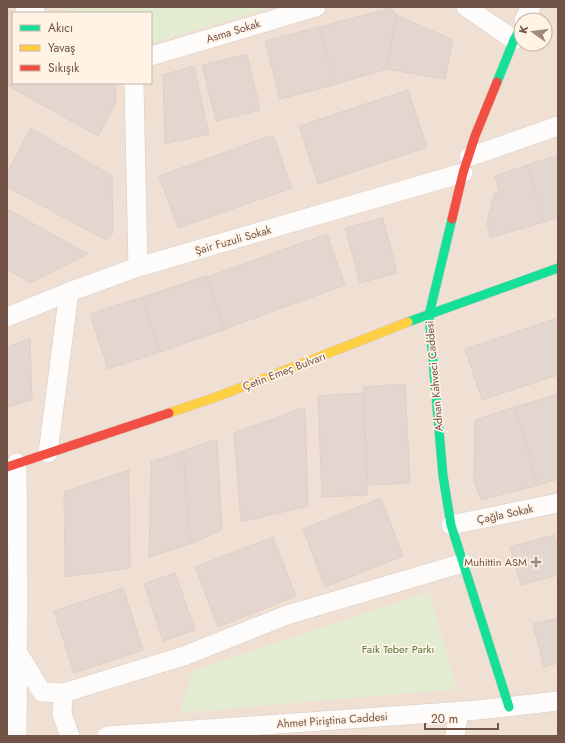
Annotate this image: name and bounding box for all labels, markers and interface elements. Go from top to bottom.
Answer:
legend [12,12,152,84]
north arrow [513,12,553,52]
street label: Asma Sokak [204,15,262,47]
text: Akıcı [48,19,73,37]
text: K [515,24,532,35]
text: Yavaş [48,39,75,57]
text: Sıkışık [48,59,80,77]
street label: Şair Fuzuli Sokak [193,221,273,259]
street label: Adnan Kahveci Caddesi [421,320,447,432]
street label: Çetin Emeç Bulvarı [240,348,328,394]
street label: Çağla Sokak [475,500,535,528]
place label: Muhittin ASM [464,554,527,570]
marker: Muhittin ASM [530,556,542,568]
park label: Faik Teber Parkı [362,641,434,657]
scale bar [425,705,498,731]
street label: Ahmet Piriştina Caddesi [276,708,388,732]
text: 20 m [431,710,458,728]

